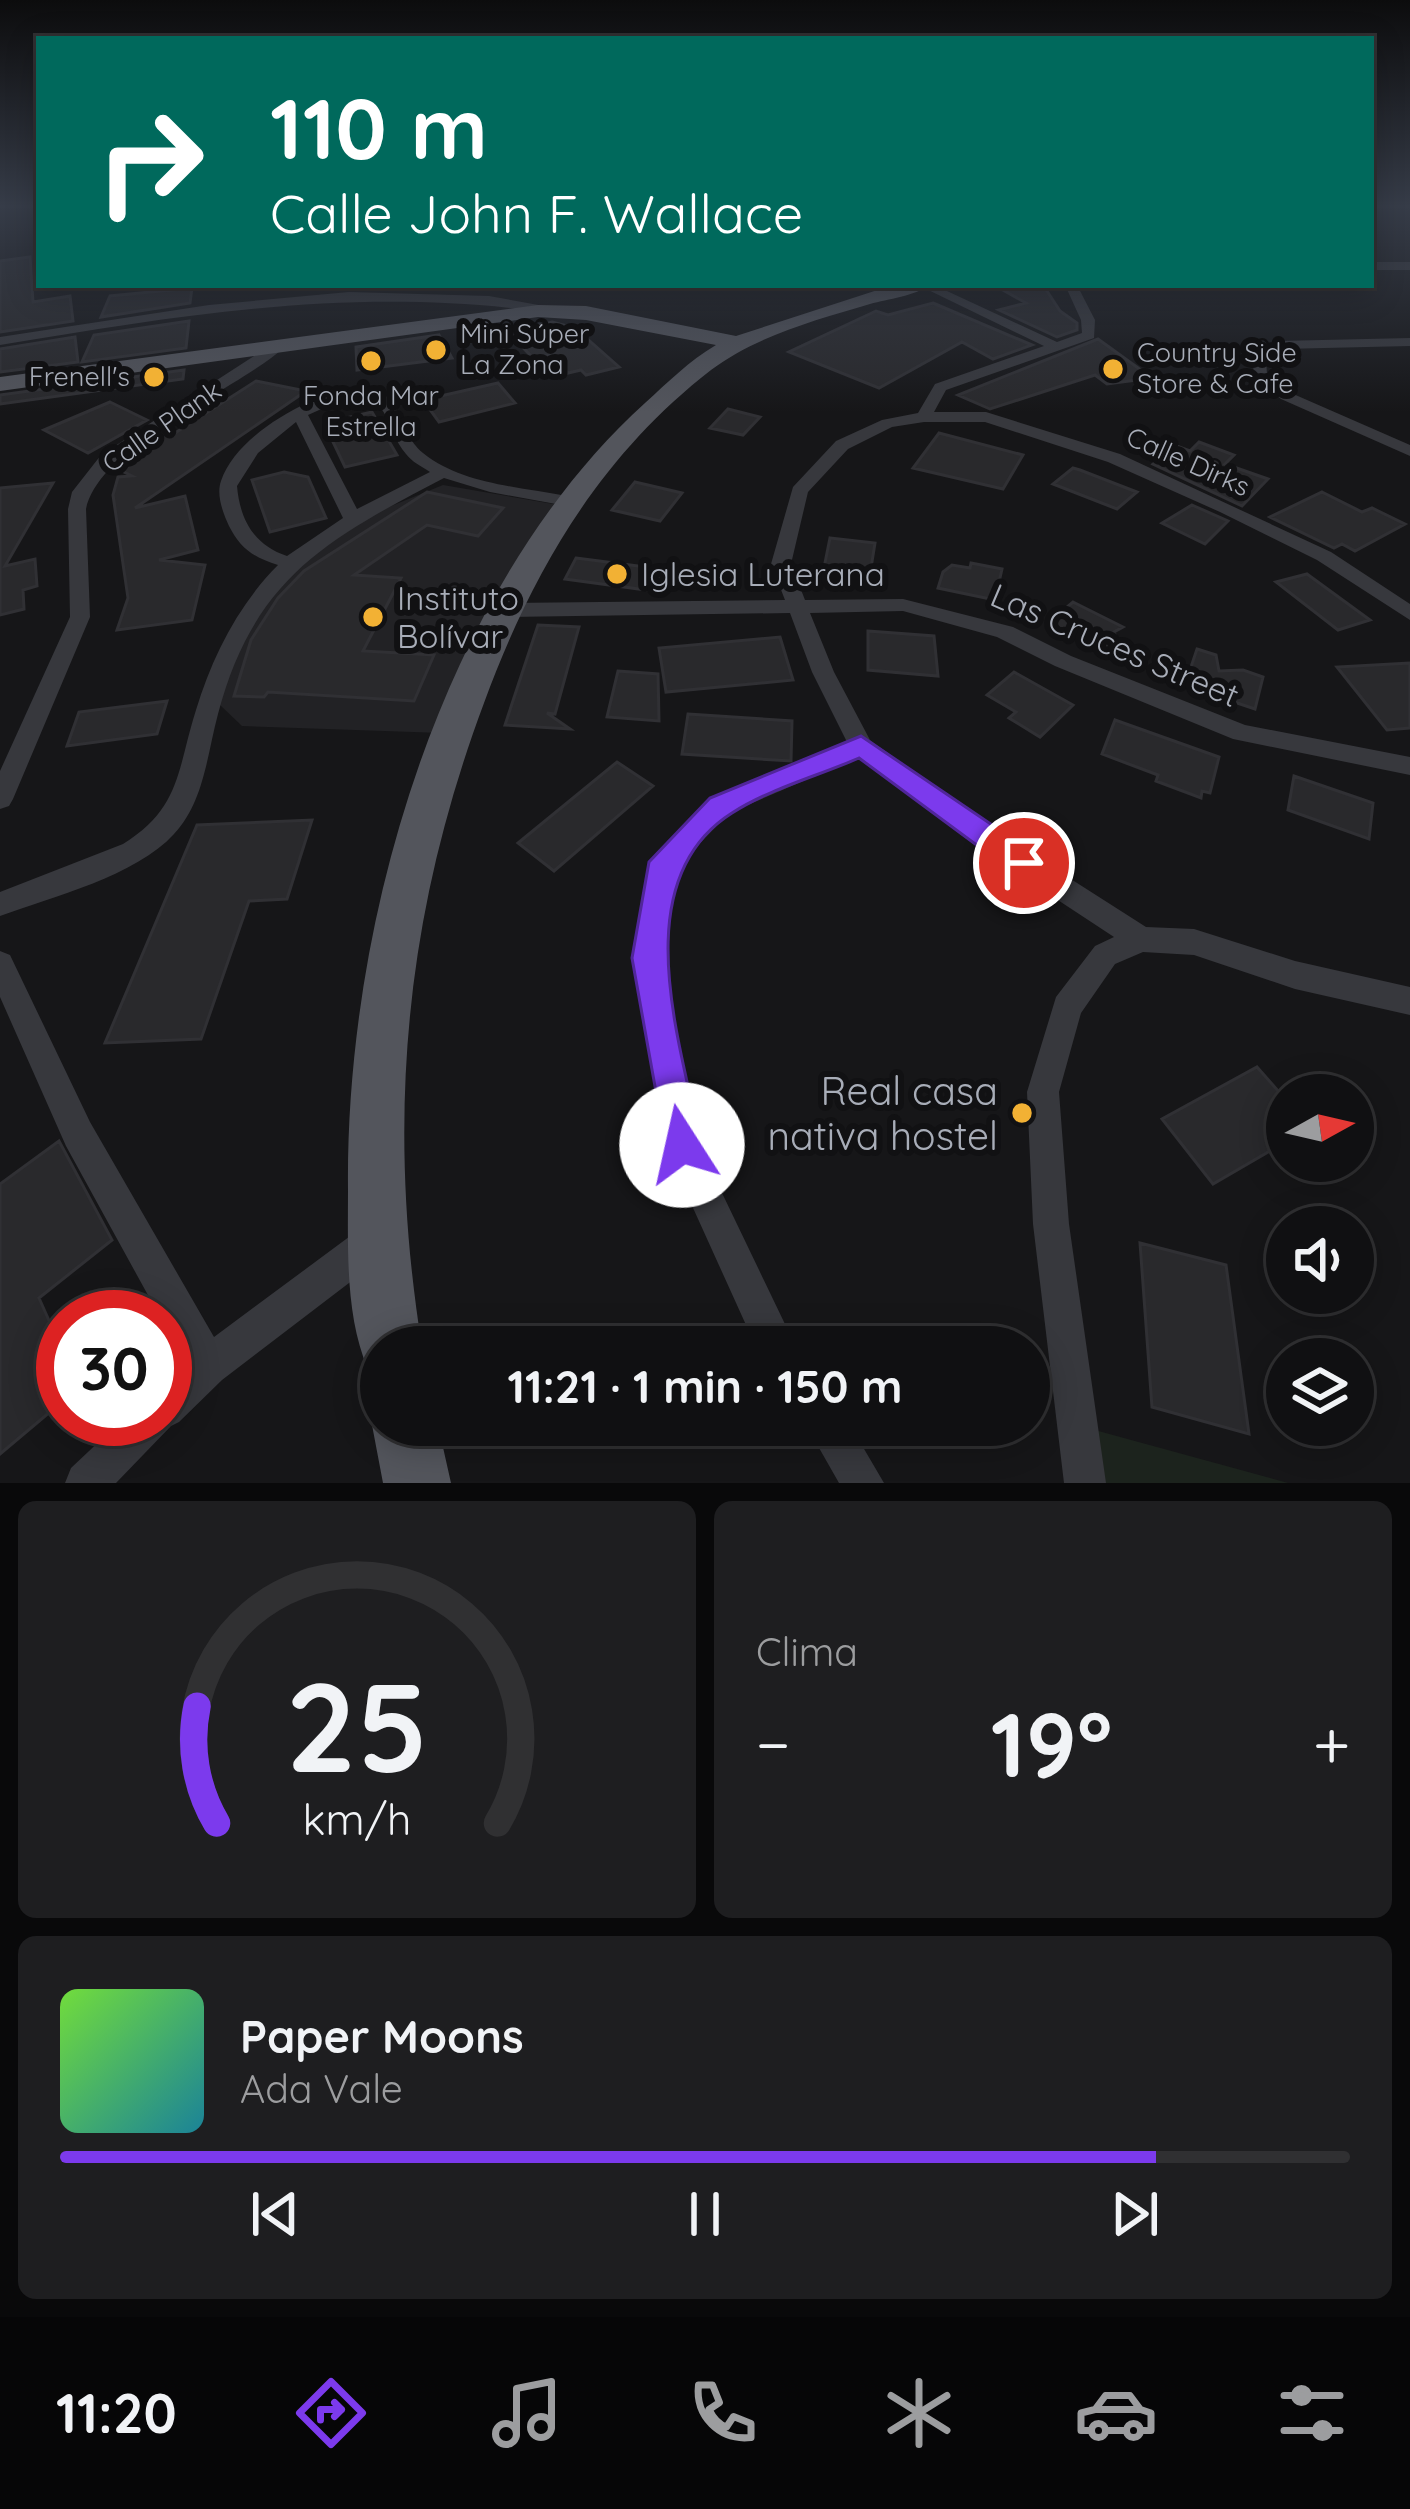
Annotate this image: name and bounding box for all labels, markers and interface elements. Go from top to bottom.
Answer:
text: 110 m [270,75,488,180]
icon: right [72,84,228,240]
text: Calle John F. Wallace [270,179,803,247]
place label: Mini Súper La Zona [460,316,589,381]
place label: Country Side Store & Cafe [1137,335,1297,400]
marker: Mini Súper La Zona [423,337,449,363]
marker: Fonda Mar Estrella [358,348,384,374]
marker: Country Side Store & Cafe [1100,356,1126,382]
place label: Frenell's [29,359,130,393]
marker: Frenell's [141,364,167,390]
street label: Calle Plank [95,373,227,480]
place label: Fonda Mar Estrella [303,378,439,443]
street label: Calle Dirks [1122,419,1255,503]
place label: Iglesia Luterana [641,553,885,594]
marker: Iglesia Luterana [604,561,630,587]
street label: Las Cruces Street [985,574,1245,715]
place label: Instituto Bolívar [397,577,519,656]
marker: Instituto Bolívar [360,604,386,630]
pin [973,812,1075,914]
icon: arrive [991,830,1057,896]
place label: Real casa nativa hostel [767,1066,998,1160]
north arrow [1266,1074,1374,1182]
map controls [1266,1074,1374,1446]
position arrow [619,1082,745,1208]
marker: Real casa nativa hostel [1009,1100,1035,1126]
button: sound [1266,1206,1374,1314]
speed limit sign: 30 [36,1290,192,1446]
button: layers [1266,1338,1374,1446]
text: 11:21 · 1 min · 150 m [508,1358,902,1414]
text: Clima [756,1627,858,1676]
text: 25 [286,1647,428,1803]
text: 19° [991,1687,1112,1800]
text: − [756,1702,790,1785]
text: + [1313,1702,1350,1785]
text: km/h [303,1791,411,1845]
text: Paper Moons [240,2008,524,2064]
text: Ada Vale [240,2064,403,2113]
icon: previous [242,2181,308,2247]
icon: pause [672,2181,738,2247]
icon: next [1102,2181,1168,2247]
icon: directions [289,2371,373,2455]
icon: music [485,2371,569,2455]
icon: phone [681,2371,765,2455]
icon: climate [877,2371,961,2455]
icon: car [1074,2371,1158,2455]
icon: filters [1270,2371,1354,2455]
text: 11:20 [56,2379,177,2447]

